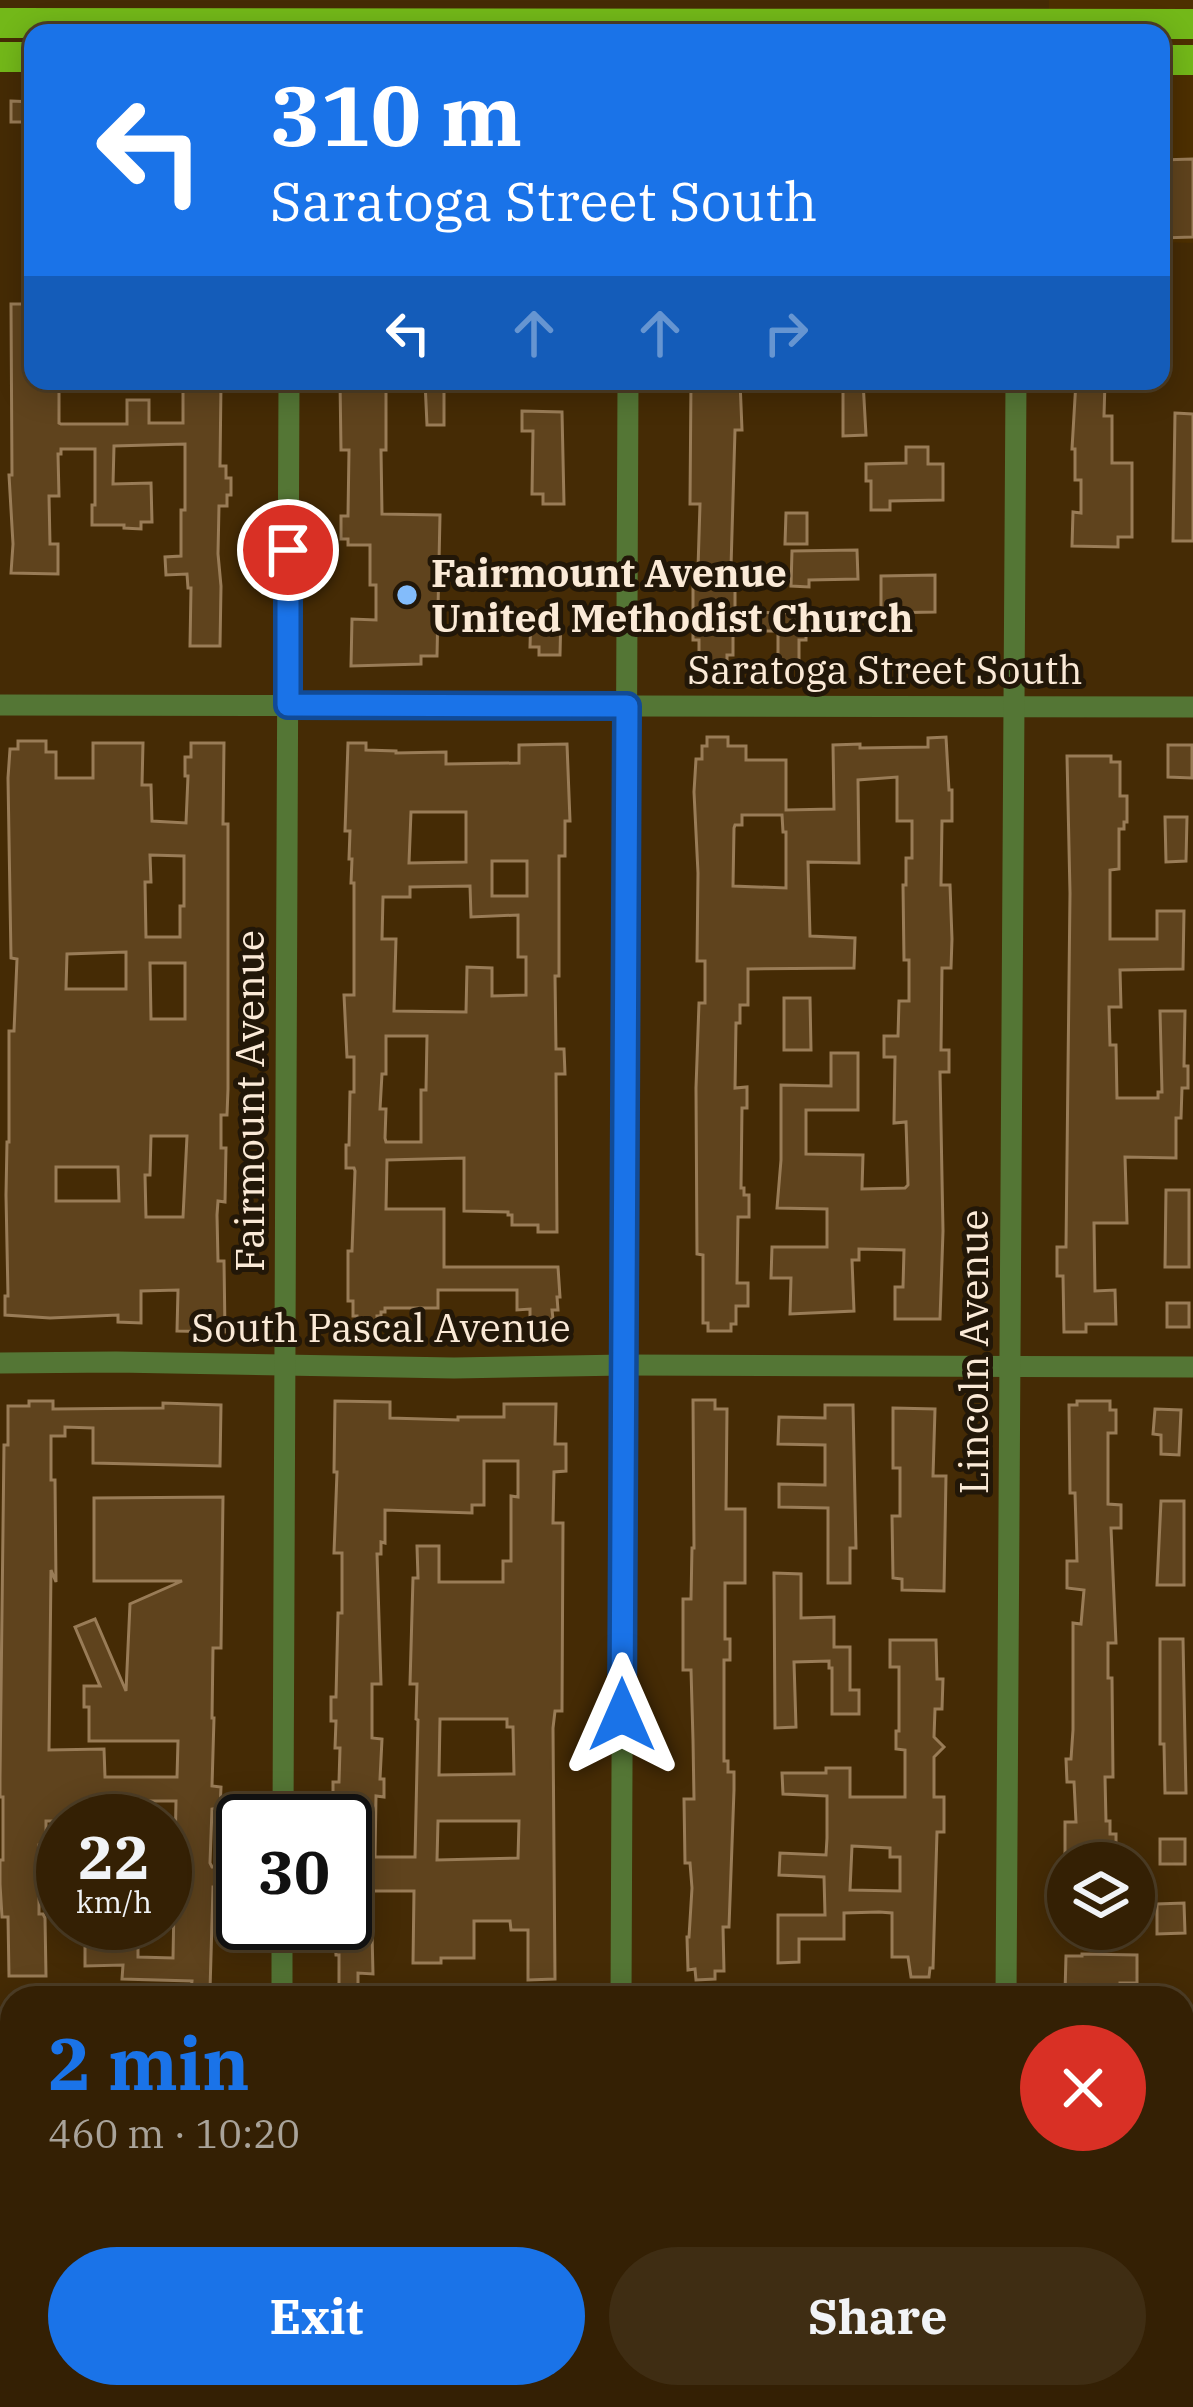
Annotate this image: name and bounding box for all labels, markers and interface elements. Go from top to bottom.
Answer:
text: 310 m [270,60,522,169]
icon: left [72,72,228,228]
text: Saratoga Street South [270,166,817,236]
icon: left [375,300,441,366]
icon: ahead [501,300,567,366]
icon: ahead [627,300,693,366]
icon: right [753,300,819,366]
pin [237,499,339,601]
icon: arrive [255,517,321,583]
place label: Fairmount Avenue United Methodist Church [431,547,913,643]
marker: Fairmount Avenue United Methodist Church [394,582,420,608]
street label: Saratoga Street South [687,644,1083,695]
street label: Fairmount Avenue [224,930,275,1272]
street label: Lincoln Avenue [948,1210,999,1494]
street label: South Pascal Avenue [191,1302,571,1353]
position arrow [559,1652,685,1778]
speed limit sign: 30 [216,1794,372,1950]
text: 22 [78,1817,150,1896]
map controls [1047,1842,1155,1950]
button: layers [1047,1842,1155,1950]
text: km/h [76,1882,152,1921]
text: 2 min [48,2016,250,2110]
button: close [1020,2025,1146,2151]
text: 460 m · 10:20 [48,2108,300,2159]
button: Exit [48,2247,585,2385]
button: Share [609,2247,1146,2385]

